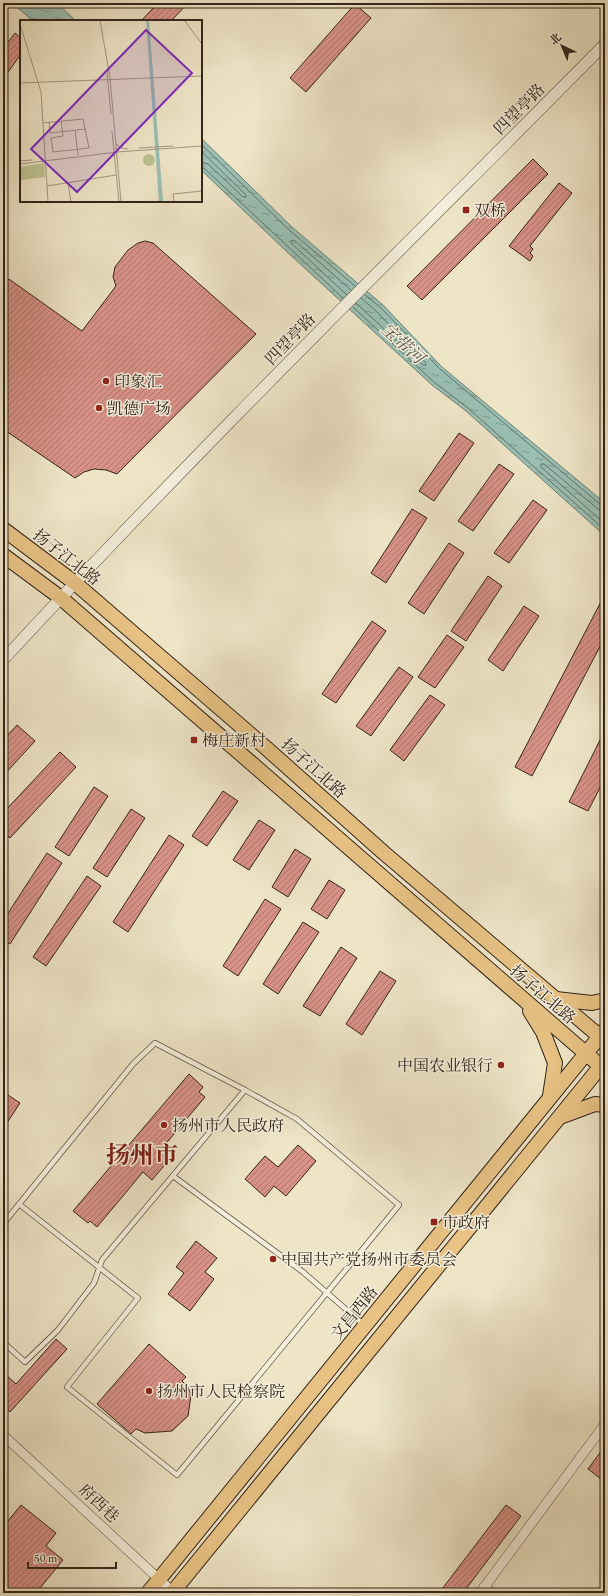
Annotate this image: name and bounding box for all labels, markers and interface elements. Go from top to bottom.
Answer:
inset map [20,20,202,202]
north arrow [542,26,582,66]
text: 北 [546,30,564,48]
street label: 四望亭路 [489,79,549,139]
place label: 双桥 [474,200,506,221]
marker: 双桥 [461,205,471,215]
street label: 四望亭路 [260,309,320,369]
water label: 宝带河 [377,318,432,370]
place label: 印象汇 [114,371,162,392]
marker: 印象汇 [101,376,111,386]
place label: 凯德广场 [107,398,171,419]
marker: 凯德广场 [94,403,104,413]
street label: 扬子江北路 [29,524,105,590]
place label: 梅庄新村 [202,730,266,751]
street label: 扬子江北路 [277,733,351,803]
marker: 梅庄新村 [189,735,199,745]
street label: 扬子江北路 [506,960,580,1028]
place label: 中国农业银行 [397,1055,493,1076]
marker: 中国农业银行 [496,1060,506,1070]
place label: 扬州市人民政府 [172,1115,284,1136]
marker: 扬州市人民政府 [159,1120,169,1130]
district label: 扬州市 [106,1139,178,1170]
place label: 市政府 [442,1212,490,1233]
marker: 市政府 [429,1217,439,1227]
place label: 中国共产党扬州市委员会 [281,1249,457,1270]
marker: 中国共产党扬州市委员会 [268,1254,278,1264]
street label: 文昌西路 [326,1282,382,1344]
place label: 扬州市人民检察院 [157,1381,285,1402]
marker: 扬州市人民检察院 [144,1386,154,1396]
street label: 府西巷 [74,1479,124,1527]
scale bar [28,1544,116,1570]
text: 50 m [34,1550,58,1566]

